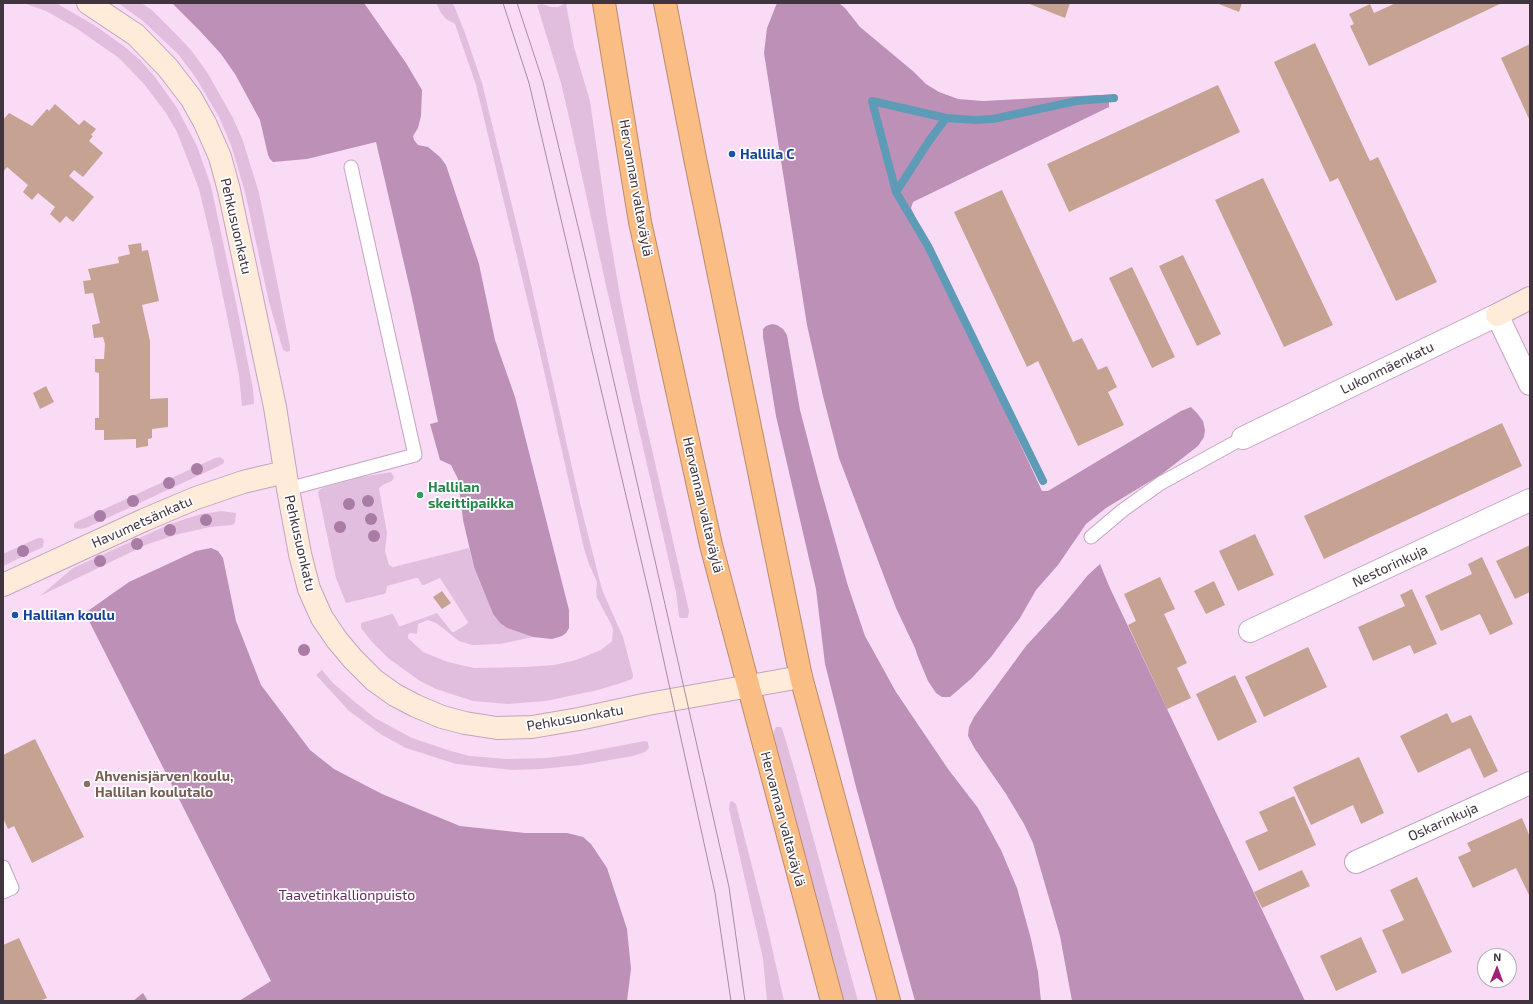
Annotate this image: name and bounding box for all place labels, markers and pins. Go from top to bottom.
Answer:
place label: Hallila C [740,146,795,162]
marker: Hallila C [727,149,737,159]
place label: Hallilan skeittipaikka [428,479,514,512]
marker: Hallilan skeittipaikka [415,490,425,500]
place label: Hallilan koulu [23,607,115,623]
marker: Hallilan koulu [10,610,20,620]
place label: Ahvenisjärven koulu, Hallilan koulutalo [95,768,233,800]
marker: Ahvenisjärven koulu, Hallilan koulutalo [82,779,92,789]

